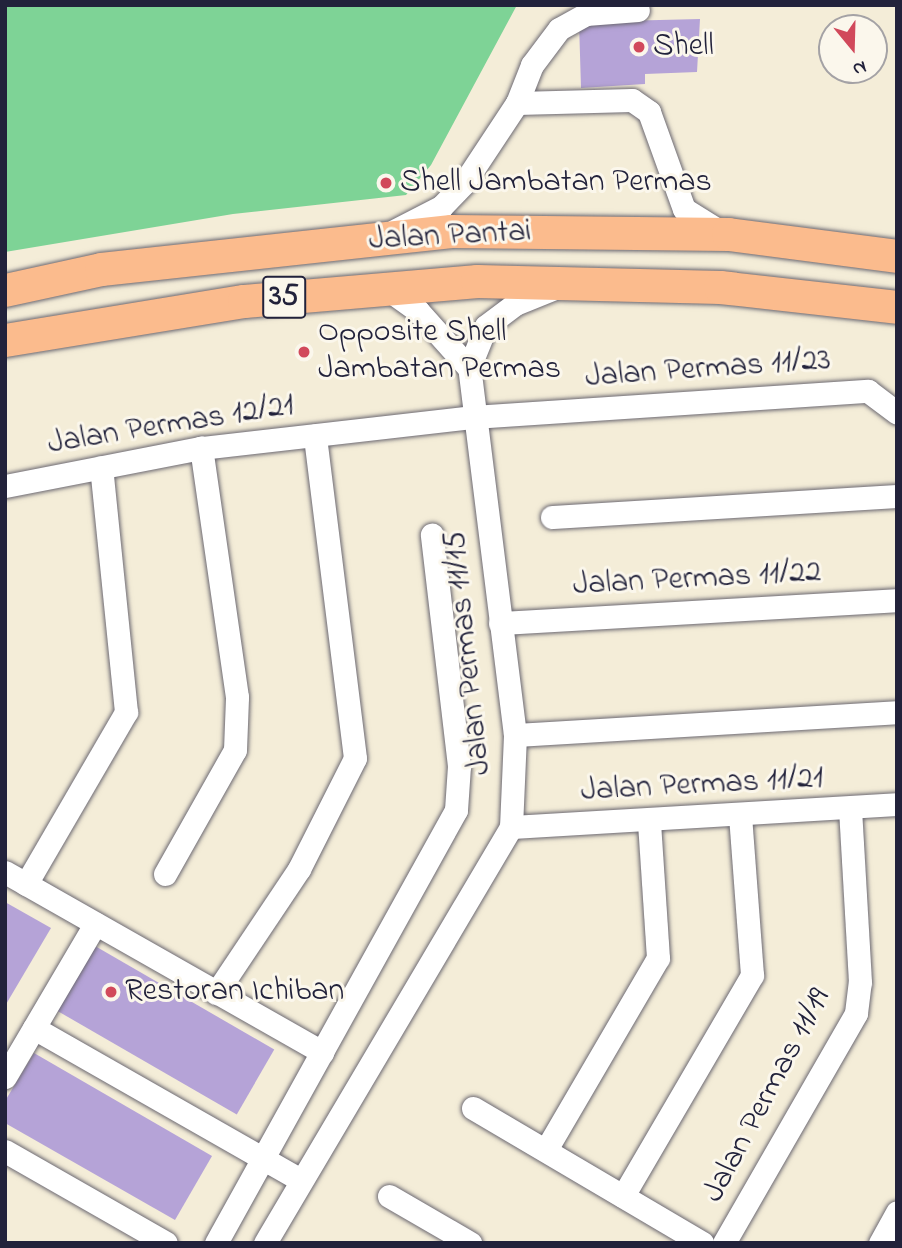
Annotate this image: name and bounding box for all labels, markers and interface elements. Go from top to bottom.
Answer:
north arrow [818,14,888,84]
place label: Shell [653,28,714,66]
marker: Shell [631,39,647,55]
text: N [849,53,870,82]
place label: Shell Jambatan Permas [400,164,712,202]
marker: Shell Jambatan Permas [378,175,394,191]
street label: Jalan Pantai [368,214,532,260]
road number: 35 [261,270,307,324]
place label: Opposite Shell Jambatan Permas [318,315,561,390]
street label: Jalan Permas 11/23 [584,342,832,398]
marker: Opposite Shell Jambatan Permas [296,344,312,360]
street label: Jalan Permas 12/21 [45,388,297,464]
street label: Jalan Permas 11/15 [437,529,501,777]
street label: Jalan Permas 11/22 [572,554,822,606]
street label: Jalan Permas 11/21 [580,760,824,812]
place label: Restoran Ichiban [125,973,344,1011]
street label: Jalan Permas 11/19 [695,983,841,1209]
marker: Restoran Ichiban [103,984,119,1000]

